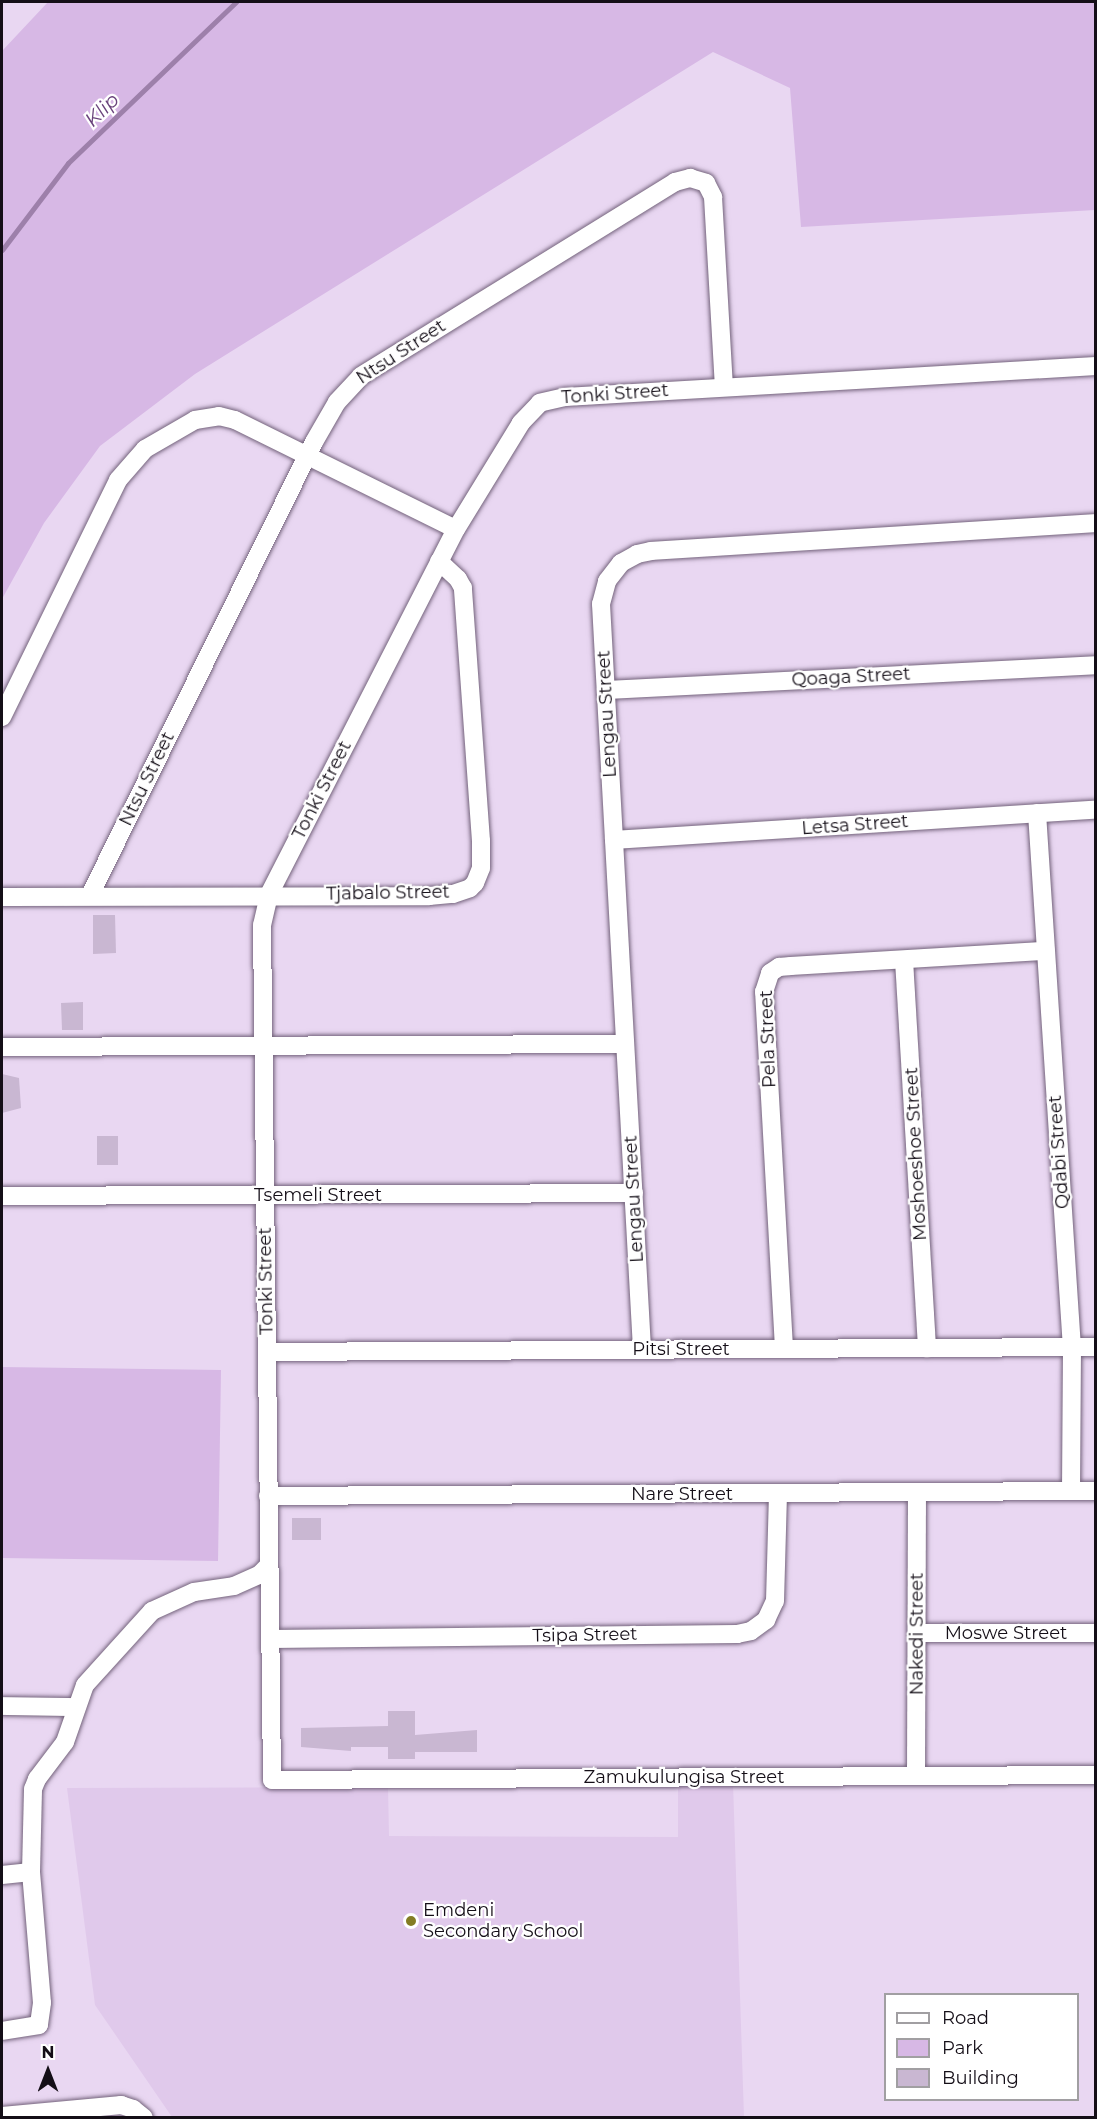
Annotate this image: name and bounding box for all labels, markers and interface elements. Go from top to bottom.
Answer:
water label: Klip [80,88,124,132]
street label: Ntsu Street [352,315,450,389]
street label: Tonki Street [561,379,669,409]
street label: Lengau Street [593,650,621,778]
street label: Qoaga Street [791,663,911,691]
street label: Ntsu Street [115,728,179,830]
street label: Tonki Street [288,737,356,843]
street label: Letsa Street [801,810,909,840]
street label: Tjabalo Street [326,881,450,905]
street label: Pela Street [755,990,781,1088]
street label: Moshoeshoe Street [901,1067,931,1241]
street label: Qdabi Street [1044,1094,1074,1210]
street label: Lengau Street [620,1135,648,1263]
street label: Tsemeli Street [254,1184,382,1206]
street label: Tonki Street [254,1227,278,1335]
street label: Pitsi Street [632,1338,730,1360]
street label: Nare Street [631,1483,733,1505]
street label: Nakedi Street [906,1573,928,1695]
street label: Moswe Street [945,1622,1067,1644]
street label: Tsipa Street [532,1623,638,1647]
street label: Zamukulungisa Street [583,1766,785,1788]
place label: Emdeni Secondary School [423,1900,583,1942]
marker: Emdeni Secondary School [404,1914,418,1928]
legend [884,1993,1079,2101]
text: Road [942,2007,989,2029]
text: Park [942,2037,983,2059]
north arrow [18,2041,78,2101]
text: N [42,2043,54,2062]
text: Building [942,2067,1019,2089]

